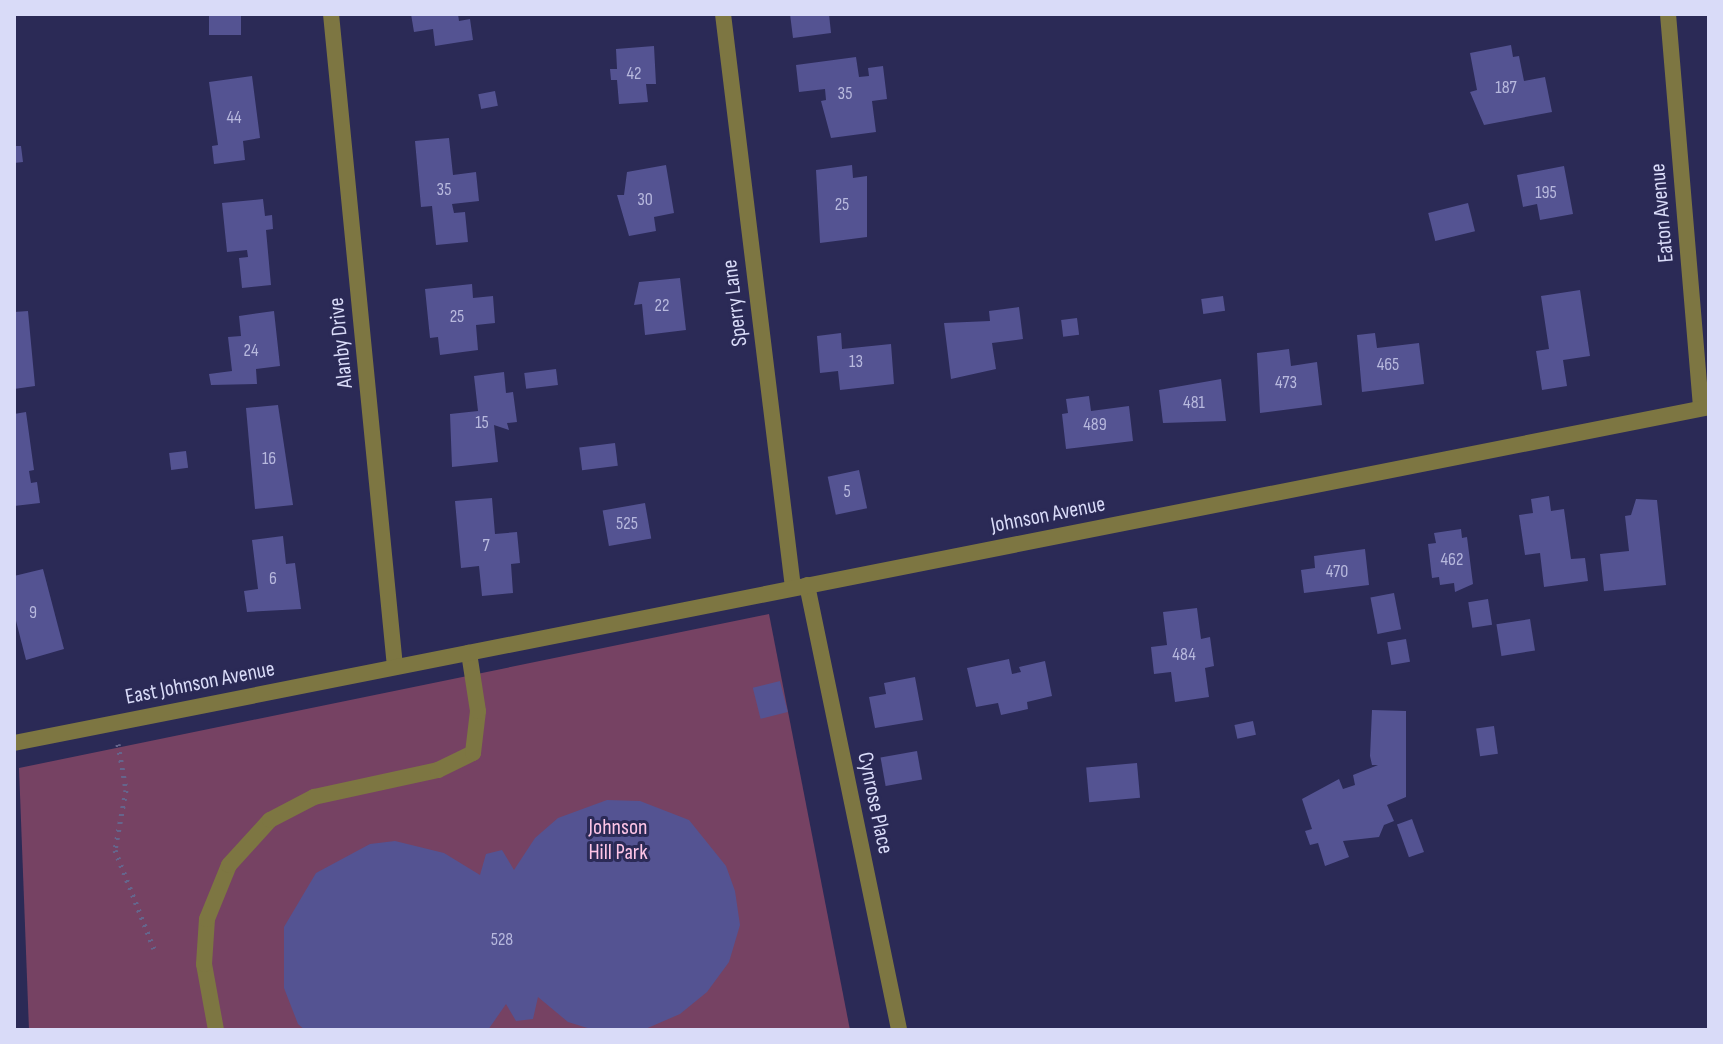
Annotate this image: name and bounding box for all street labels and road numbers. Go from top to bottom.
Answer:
street label: Eaton Avenue [1645,162,1679,264]
street label: Sperry Lane [717,258,753,348]
street label: Alanby Drive [323,296,359,390]
street label: Johnson Avenue [988,491,1108,539]
street label: East Johnson Avenue [123,656,277,710]
street label: Cynrose Place [851,750,899,856]

